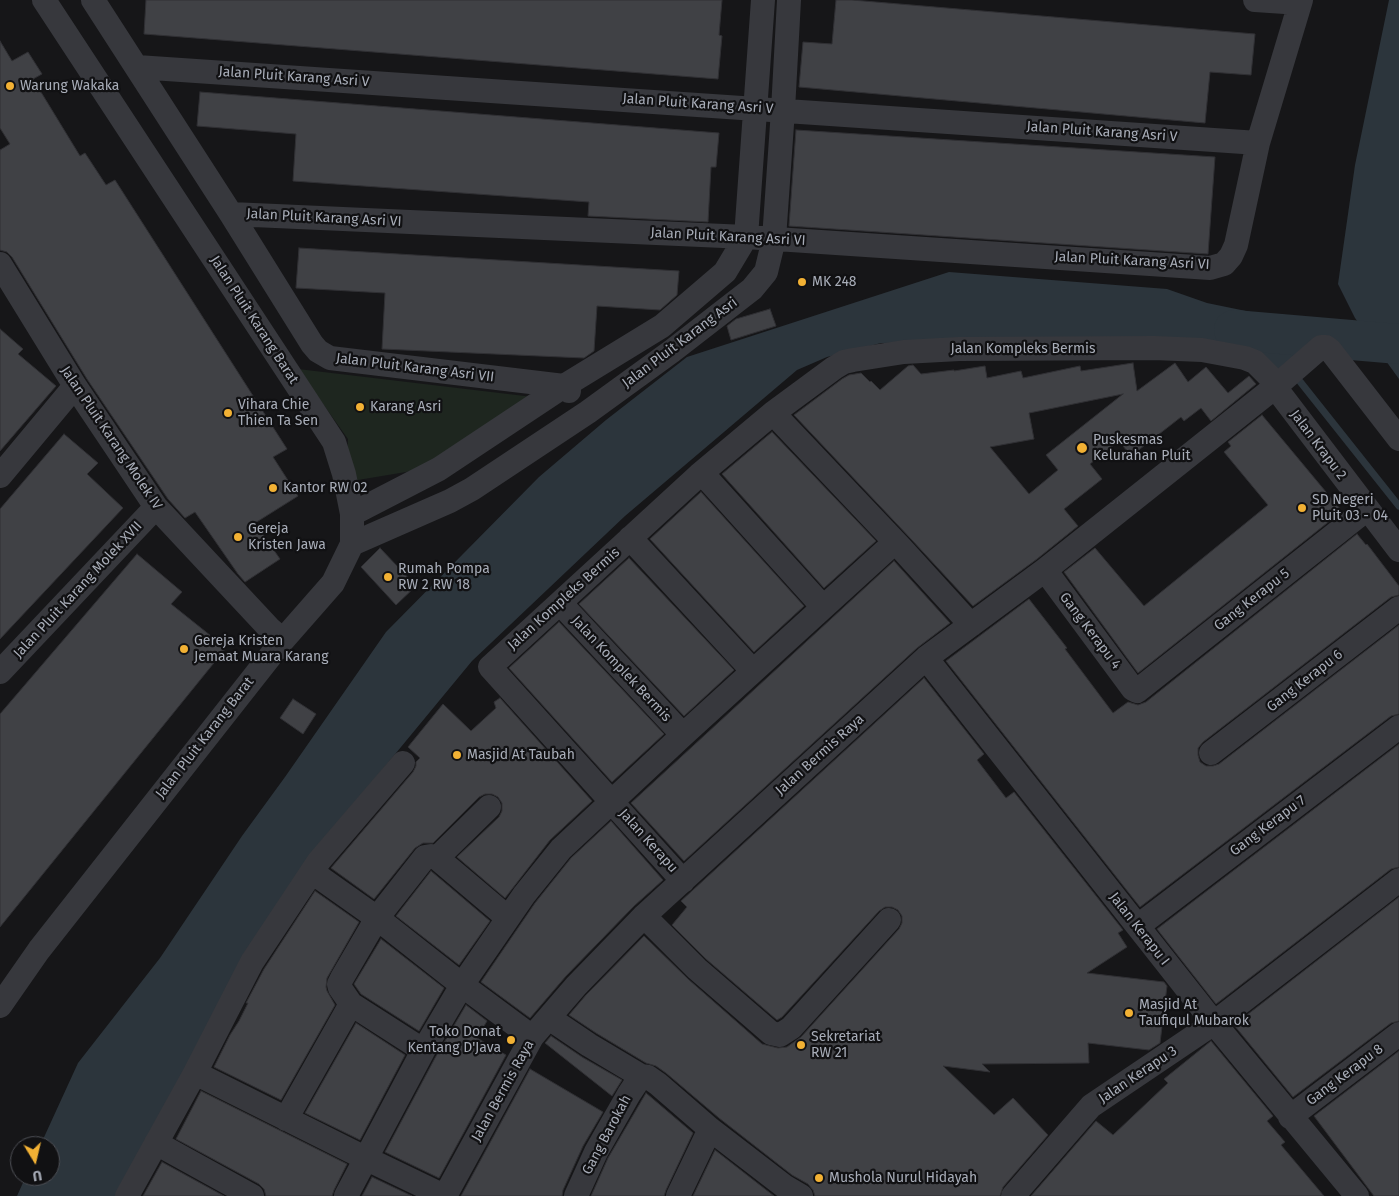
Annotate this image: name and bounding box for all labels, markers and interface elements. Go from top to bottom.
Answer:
street label: Jalan Pluit Karang Asri V [218,63,370,91]
place label: Warung Wakaka [20,78,119,94]
marker: Warung Wakaka [4,80,16,92]
street label: Jalan Pluit Karang Asri V [622,90,774,118]
street label: Jalan Pluit Karang Asri V [1026,118,1178,146]
street label: Jalan Pluit Karang Asri VI [246,206,402,230]
street label: Jalan Pluit Karang Asri VI [650,225,806,249]
street label: Jalan Pluit Karang Asri VI [1054,249,1210,273]
street label: Jalan Pluit Karang Barat [206,253,302,387]
place label: MK 248 [812,274,857,290]
marker: MK 248 [796,276,808,288]
street label: Jalan Pluit Karang Asri [619,294,741,392]
street label: Jalan Kompleks Bermis [951,341,1095,357]
street label: Jalan Pluit Karang Asri VII [335,350,495,386]
street label: Jalan Pluit Karang Molek IV [57,363,165,513]
place label: Vihara Chie Thien Ta Sen [238,397,318,430]
place label: Karang Asri [370,399,441,415]
marker: Karang Asri [354,401,366,413]
marker: Vihara Chie Thien Ta Sen [222,407,234,419]
street label: Jalan Krapu 2 [1286,407,1350,483]
place label: Puskesmas Kelurahan Pluit [1093,432,1190,464]
marker: Puskesmas Kelurahan Pluit [1075,441,1089,455]
place label: Kantor RW 02 [283,480,367,496]
marker: Kantor RW 02 [267,482,279,494]
place label: SD Negeri Pluit 03 - 04 [1312,492,1388,524]
marker: SD Negeri Pluit 03 - 04 [1296,502,1308,514]
street label: Jalan Pluit Karang Molek XVII [10,518,146,662]
place label: Gereja Kristen Jawa [248,521,326,554]
marker: Gereja Kristen Jawa [232,531,244,543]
street label: Jalan Kompleks Bermis [505,544,623,654]
place label: Rumah Pompa RW 2 RW 18 [398,561,490,594]
street label: Gang Kerapu 5 [1211,565,1293,635]
marker: Rumah Pompa RW 2 RW 18 [382,571,394,583]
street label: Gang Kerapu 4 [1056,589,1124,673]
street label: Jalan Komplek Bermis [568,613,674,725]
place label: Gereja Kristen Jemaat Muara Karang [194,633,328,666]
marker: Gereja Kristen Jemaat Muara Karang [178,643,190,655]
street label: Gang Kerapu 6 [1264,646,1346,716]
street label: Jalan Pluit Karang Barat [152,674,258,802]
street label: Jalan Bermis Raya [772,711,868,799]
place label: Masjid At Taubah [467,747,575,763]
marker: Masjid At Taubah [451,749,463,761]
street label: Gang Kerapu 7 [1227,792,1309,860]
street label: Jalan Kerapu [615,806,681,876]
street label: Jalan Kerapu I [1105,889,1173,969]
place label: Masjid At Taufiqul Mubarok [1139,997,1249,1030]
marker: Masjid At Taufiqul Mubarok [1123,1007,1135,1019]
place label: Toko Donat Kentang D'Java [408,1024,501,1056]
place label: Sekretariat RW 21 [811,1029,881,1062]
marker: Toko Donat Kentang D'Java [505,1034,517,1046]
street label: Jalan Bermis Raya [468,1037,538,1145]
marker: Sekretariat RW 21 [795,1039,807,1051]
street label: Gang Kerapu 8 [1303,1041,1387,1109]
street label: Jalan Kerapu 3 [1096,1043,1180,1107]
street label: Gang Barokah [579,1092,635,1178]
north arrow [10,1136,60,1186]
text: U [31,1166,43,1184]
place label: Mushola Nurul Hidayah [829,1170,977,1186]
marker: Mushola Nurul Hidayah [813,1172,825,1184]

